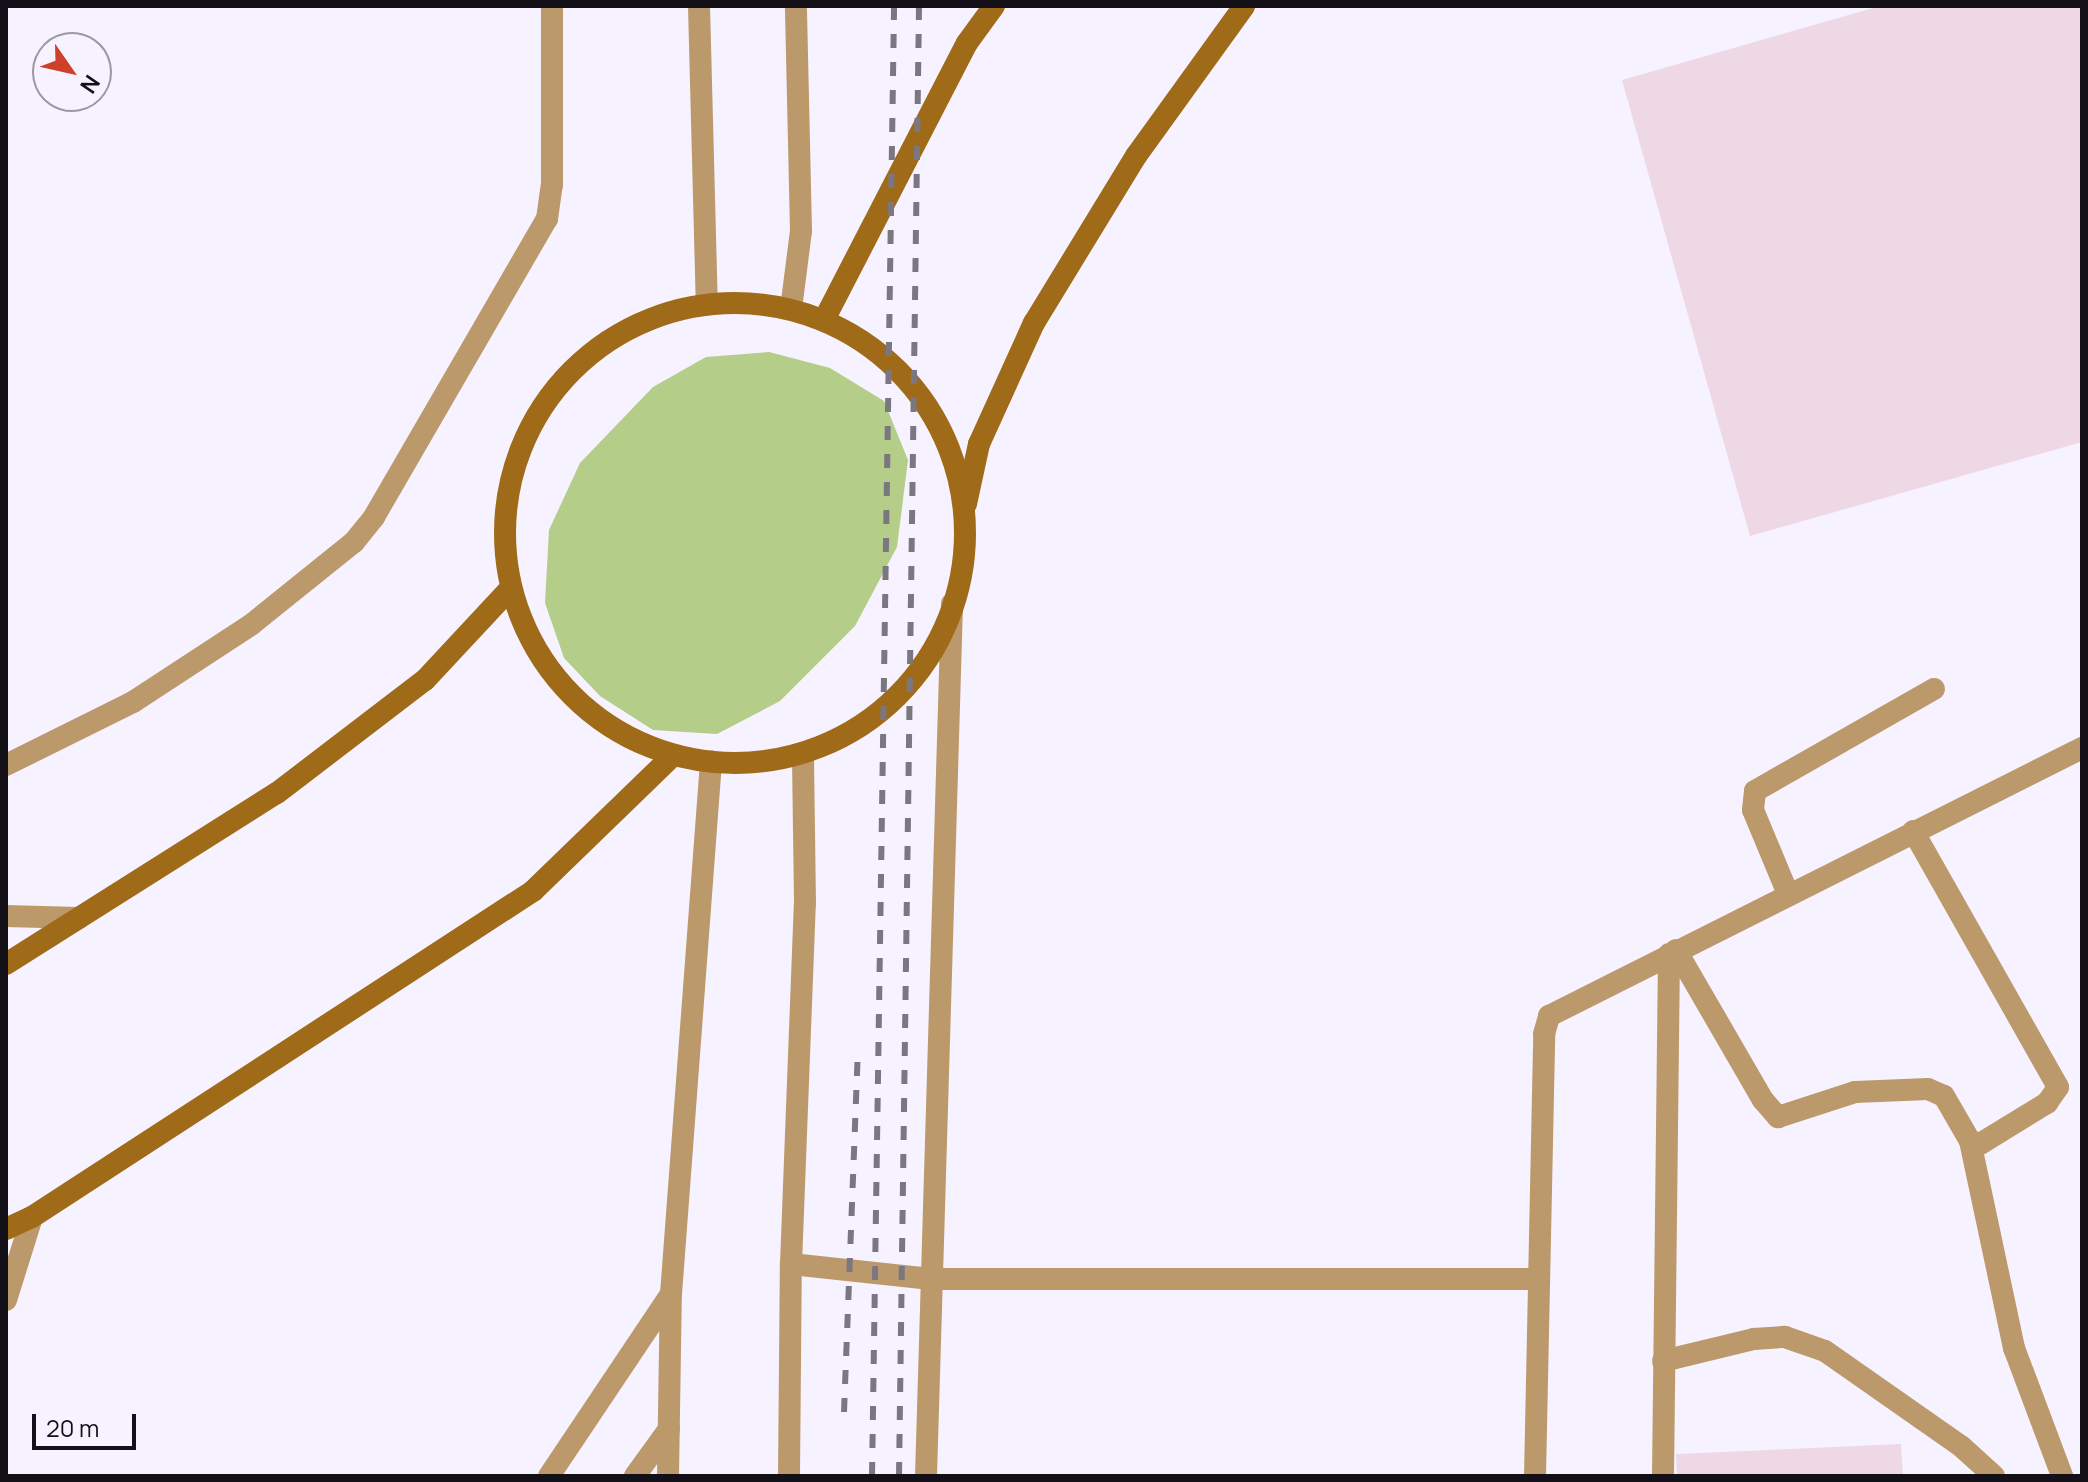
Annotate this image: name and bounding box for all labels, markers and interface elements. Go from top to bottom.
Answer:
north arrow [32,32,112,112]
text: N [73,69,107,99]
scale bar [36,1398,140,1448]
text: 20 m [46,1411,99,1444]

